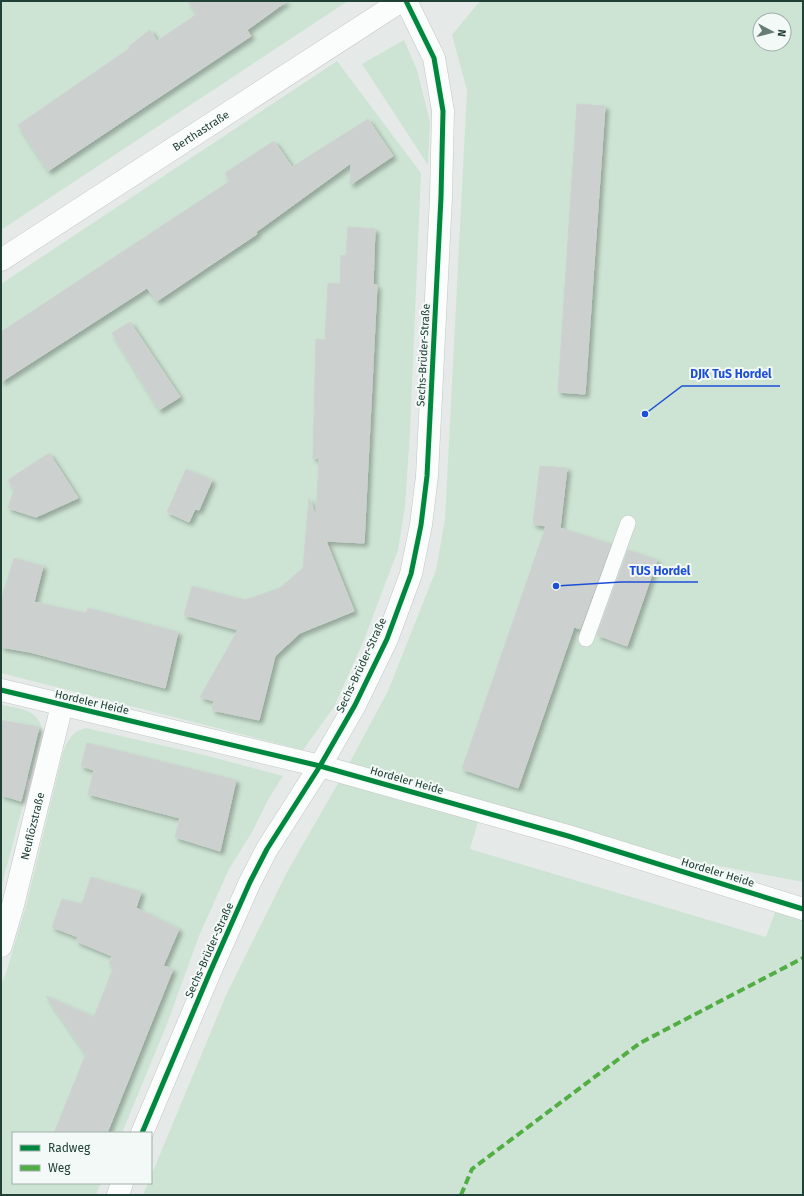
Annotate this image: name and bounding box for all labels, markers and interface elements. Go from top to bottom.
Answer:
north arrow [752,12,792,52]
text: N [775,29,788,38]
street label: Berthastraße [170,108,232,154]
street label: Sechs-Brüder-Straße [414,303,433,407]
callout: DJK TuS Hordel [682,362,780,386]
text: DJK TuS Hordel [690,367,772,381]
callout: TUS Hordel [621,558,698,582]
text: TUS Hordel [630,564,691,578]
street label: Sechs-Brüder-Straße [334,616,389,715]
street label: Hordeler Heide [53,688,130,717]
street label: Hordeler Heide [369,764,445,797]
street label: Neuflözstraße [18,791,47,861]
street label: Hordeler Heide [680,855,756,890]
street label: Sechs-Brüder-Straße [183,900,236,1000]
legend [12,1132,152,1184]
text: Radweg [48,1141,91,1155]
text: Weg [48,1161,71,1175]

